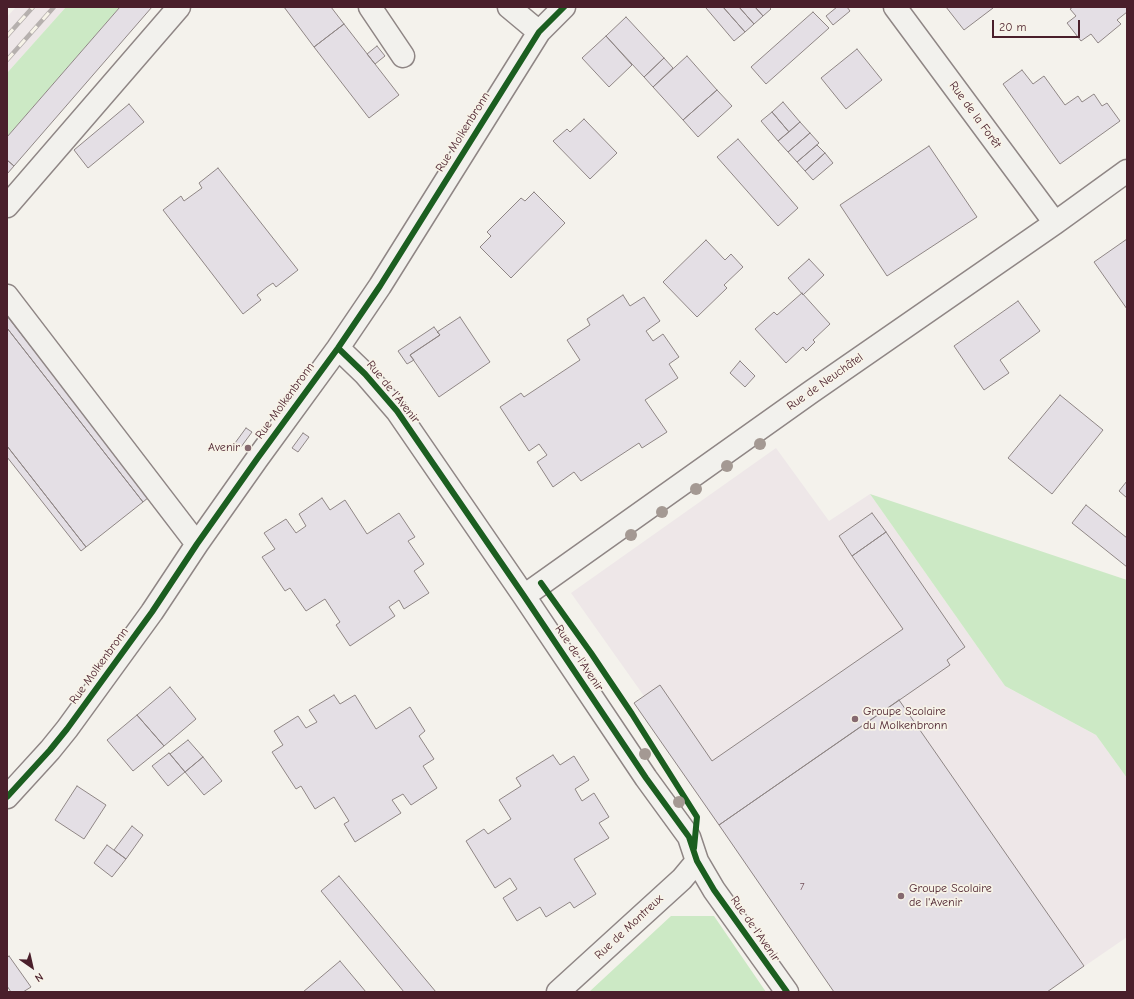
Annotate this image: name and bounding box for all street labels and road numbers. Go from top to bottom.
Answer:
street label: Rue de la Forêt [946,79,1004,151]
street label: Rue Molkenbronn [433,90,493,174]
street label: Rue de Neuchâtel [784,350,866,414]
street label: Rue de l'Avenir [363,358,423,426]
street label: Rue Molkenbronn [252,360,318,442]
street label: Rue de l'Avenir [552,622,606,694]
street label: Rue Molkenbronn [66,625,132,707]
street label: Rue de Montreux [592,892,666,962]
street label: Rue de l'Avenir [727,894,783,964]

